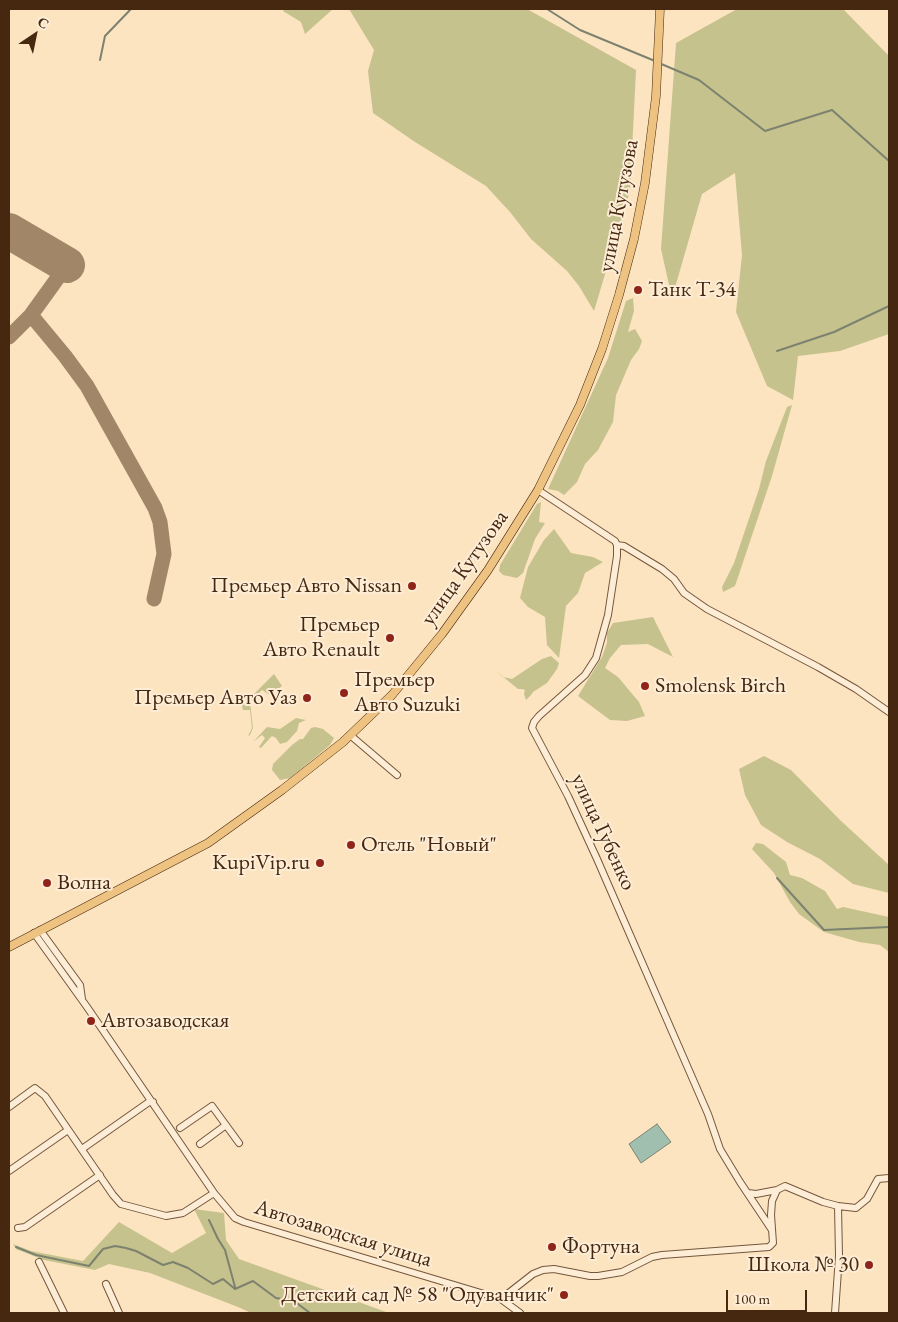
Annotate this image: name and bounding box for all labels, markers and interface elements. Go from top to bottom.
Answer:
north arrow [10,10,60,60]
text: С [34,12,53,33]
street label: улица Кутузова [593,137,645,275]
place label: Танк Т-34 [648,277,736,303]
marker: Танк Т-34 [632,284,644,296]
street label: улица Кутузова [416,505,514,631]
place label: Премьер Авто Nissan [210,573,402,599]
marker: Премьер Авто Nissan [406,580,418,592]
place label: Премьер Авто Renault [263,612,380,664]
marker: Премьер Авто Renault [384,632,396,644]
place label: Премьер Авто Suzuki [354,667,460,718]
place label: Smolensk Birch [655,673,786,699]
marker: Smolensk Birch [639,680,651,692]
place label: Премьер Авто Уаз [134,685,297,711]
marker: Премьер Авто Suzuki [338,687,350,699]
marker: Премьер Авто Уаз [301,692,313,704]
street label: улица Губенко [564,769,642,895]
place label: Отель "Новый" [361,832,497,858]
marker: Отель "Новый" [345,839,357,851]
place label: KupiVip.ru [212,850,310,876]
marker: KupiVip.ru [314,857,326,869]
place label: Волна [57,870,111,896]
marker: Волна [41,877,53,889]
place label: Автозаводская [101,1008,229,1034]
marker: Автозаводская [85,1015,97,1027]
street label: Автозаводская улица [251,1194,435,1274]
place label: Фортуна [562,1234,640,1260]
marker: Фортуна [546,1241,558,1253]
place label: Школа № 30 [747,1252,859,1278]
marker: Школа № 30 [863,1259,875,1271]
scale bar [728,1280,809,1312]
place label: Детский сад № 58 "Одуванчик" [281,1282,554,1308]
marker: Детский сад № 58 "Одуванчик" [558,1289,570,1301]
text: 100 m [734,1289,770,1308]

